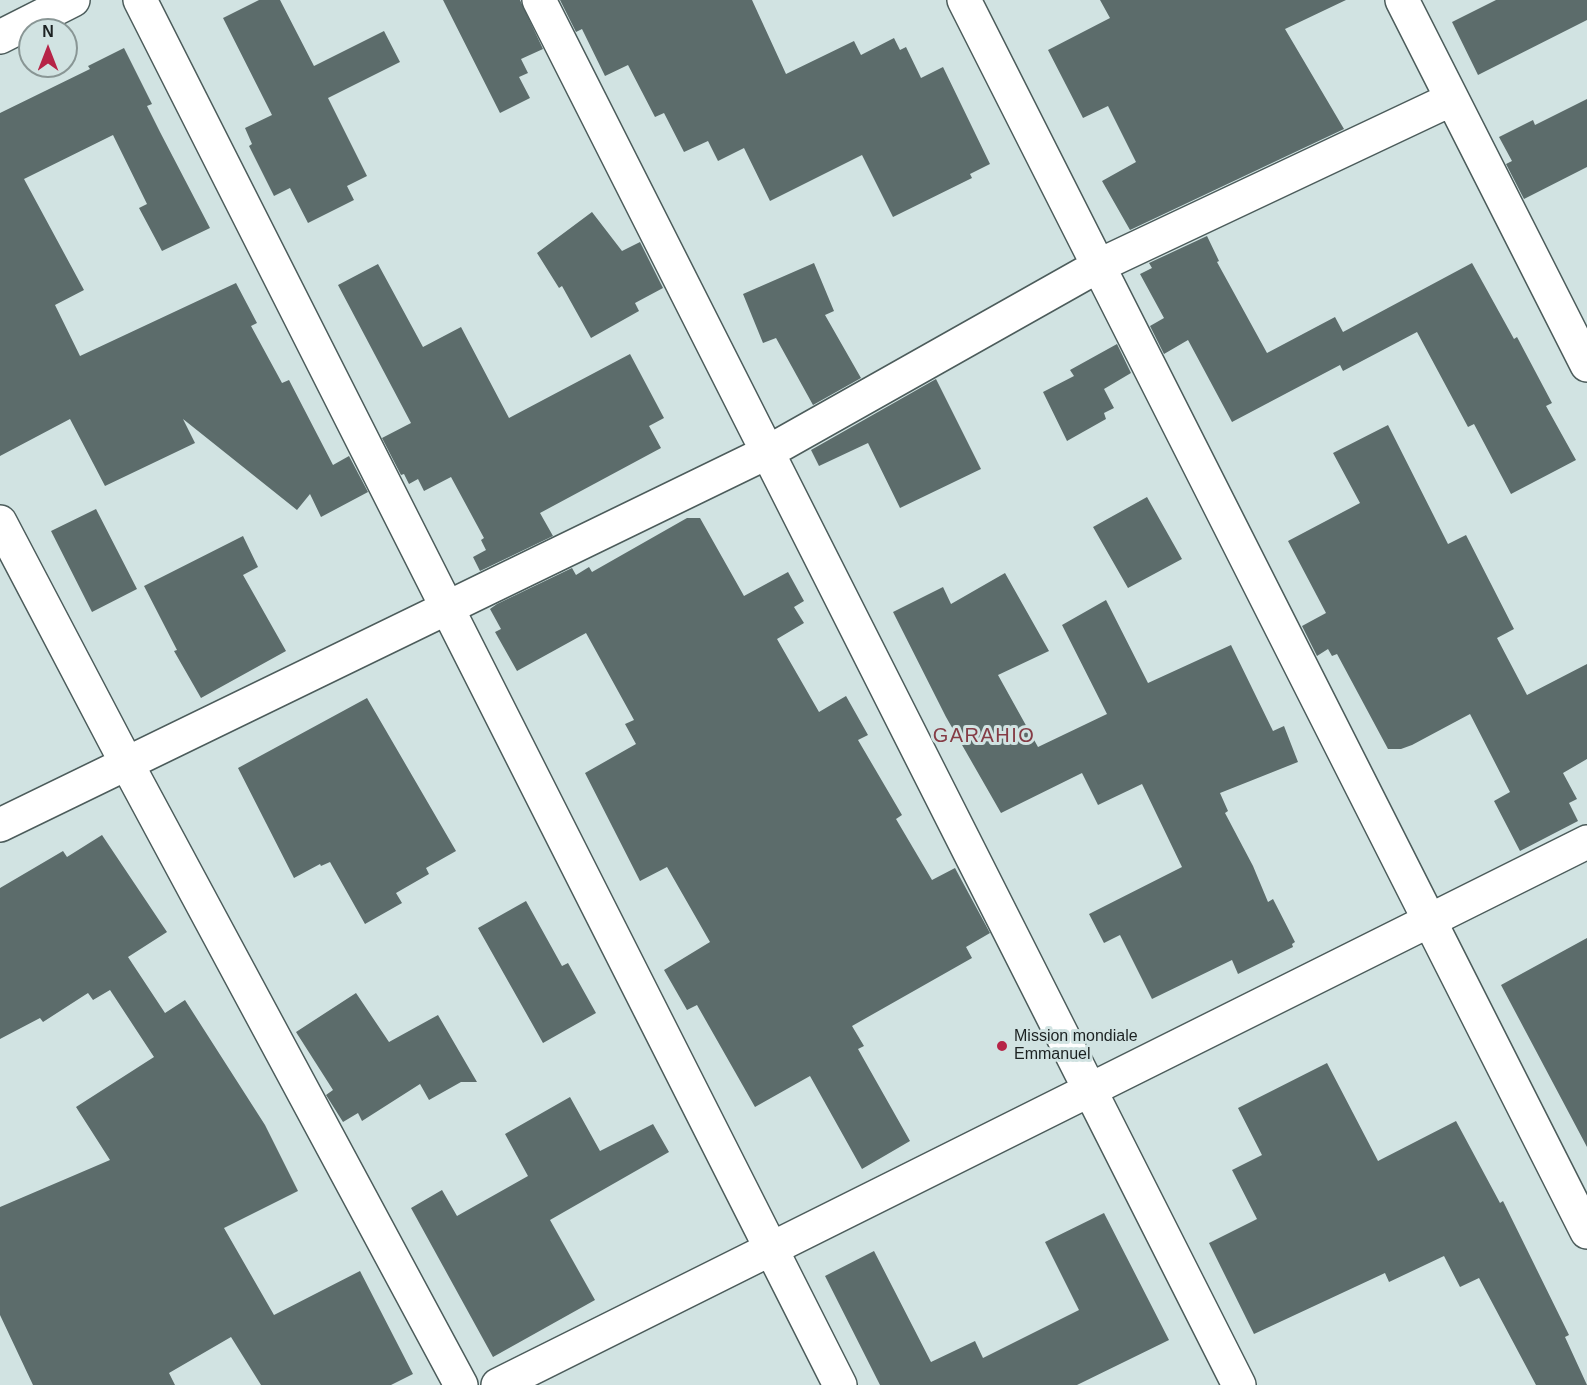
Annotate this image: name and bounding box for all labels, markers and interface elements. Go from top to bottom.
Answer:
north arrow [18,18,78,78]
text: N [42,23,54,40]
district label: GARAHIO [933,724,1035,748]
place label: Mission mondiale Emmanuel [1014,1027,1138,1065]
marker: Mission mondiale Emmanuel [995,1039,1009,1053]

